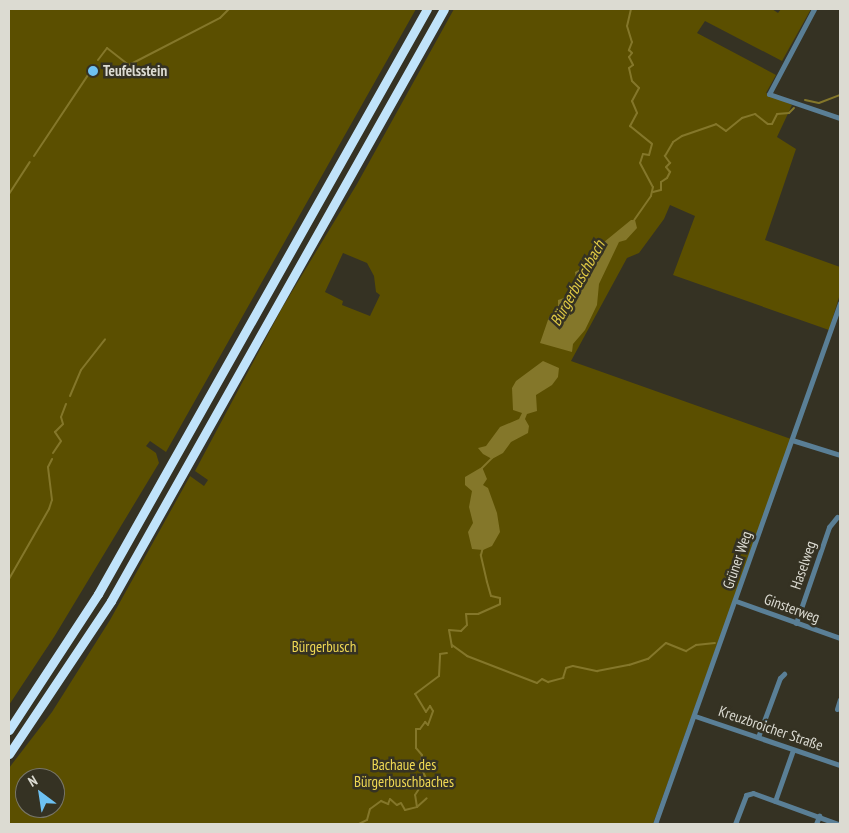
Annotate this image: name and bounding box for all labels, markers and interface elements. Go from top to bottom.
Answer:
place label: Teufelsstein [103,62,167,80]
marker: Teufelsstein [87,65,99,77]
water label: Bürgerbuschbach [546,237,608,329]
street label: Grüner Weg [719,529,755,591]
street label: Haselweg [786,538,820,592]
street label: Ginsterweg [762,590,822,626]
park label: Bürgerbusch [292,638,356,656]
street label: Kreuzbroicher Straße [716,702,826,754]
park label: Bachaue des Bürgerbuschbaches [354,755,454,790]
north arrow [15,768,65,818]
text: N [25,771,41,791]

